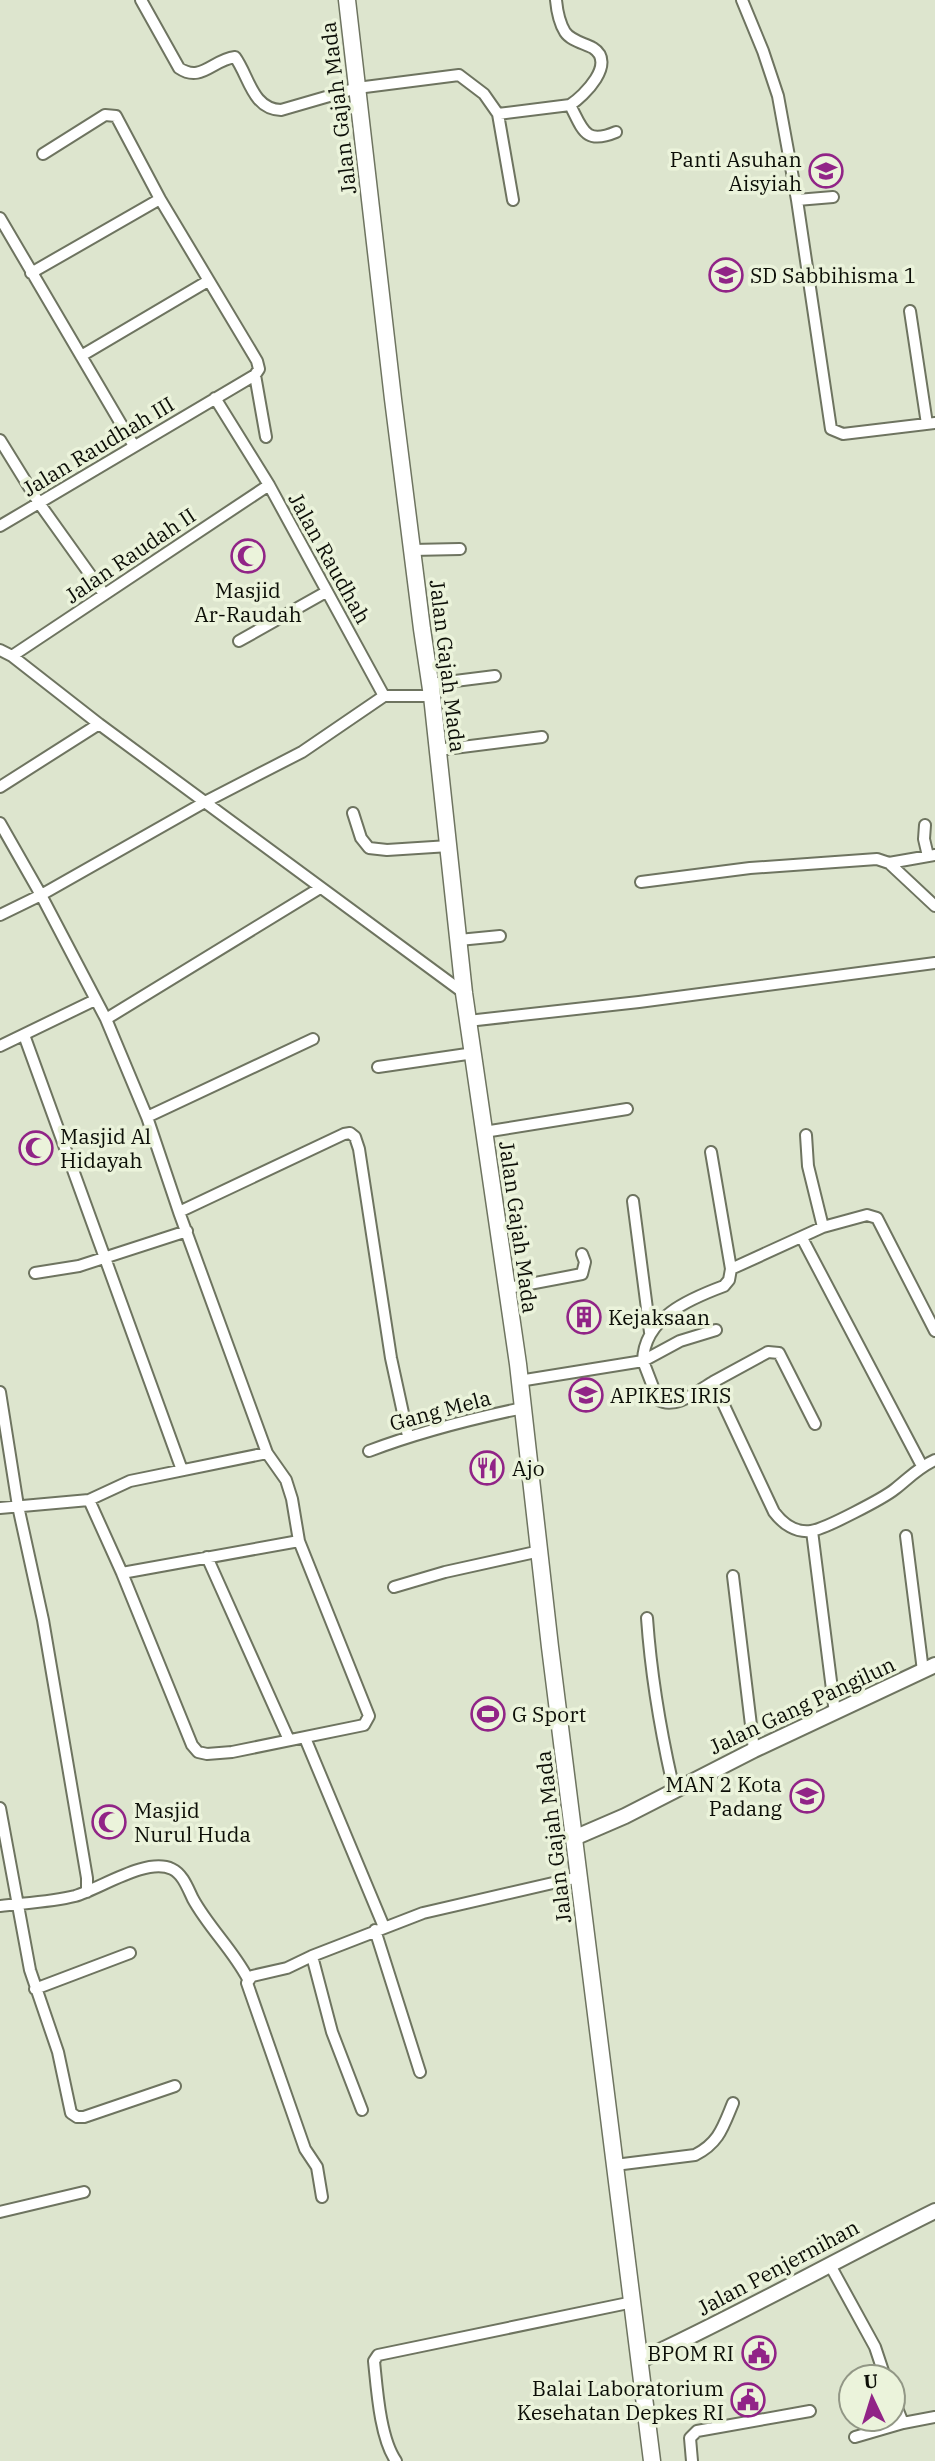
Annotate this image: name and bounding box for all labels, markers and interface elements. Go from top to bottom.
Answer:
street label: Jalan Gajah Mada [314,20,362,196]
place label: Panti Asuhan Aisyiah [670,145,802,197]
school or university icon: Panti Asuhan Aisyiah [807,152,845,190]
school or university icon: SD Sabbihisma 1 [707,256,745,294]
place label: SD Sabbihisma 1 [750,261,916,289]
street label: Jalan Raudhah III [17,390,179,502]
street label: Jalan Raudhah [282,487,378,629]
street label: Jalan Raudah II [59,501,201,609]
mosque icon: Masjid Ar-Raudah [229,537,267,575]
place label: Masjid Ar-Raudah [194,576,302,628]
street label: Jalan Gajah Mada [424,578,472,754]
place label: Masjid Al Hidayah [60,1122,151,1174]
mosque icon: Masjid Al Hidayah [17,1129,55,1167]
street label: Jalan Gajah Mada [493,1139,545,1315]
building icon: Kejaksaan [565,1298,603,1336]
place label: Kejaksaan [608,1303,710,1331]
school or university icon: APIKES IRIS [567,1376,605,1414]
place label: APIKES IRIS [610,1381,731,1409]
street label: Gang Mela [386,1383,494,1437]
restaurant icon: Ajo [468,1449,506,1487]
place label: Ajo [512,1454,545,1482]
street label: Jalan Gang Pangilun [705,1650,899,1760]
sports icon: G Sport [469,1695,507,1733]
place label: G Sport [512,1700,586,1728]
street label: Jalan Gajah Mada [529,1749,577,1925]
place label: MAN 2 Kota Padang [666,1770,783,1822]
school or university icon: MAN 2 Kota Padang [788,1777,826,1815]
place label: Masjid Nurul Huda [134,1796,251,1848]
mosque icon: Masjid Nurul Huda [90,1803,128,1841]
street label: Jalan Penjernihan [692,2213,864,2321]
public building icon: BPOM RI [740,2334,778,2372]
place label: BPOM RI [647,2339,734,2367]
north arrow [837,2363,907,2433]
text: U [863,2369,879,2394]
place label: Balai Laboratorium Kesehatan Depkes RI [517,2374,724,2426]
public building icon: Balai Laboratorium Kesehatan Depkes RI [729,2381,767,2419]

